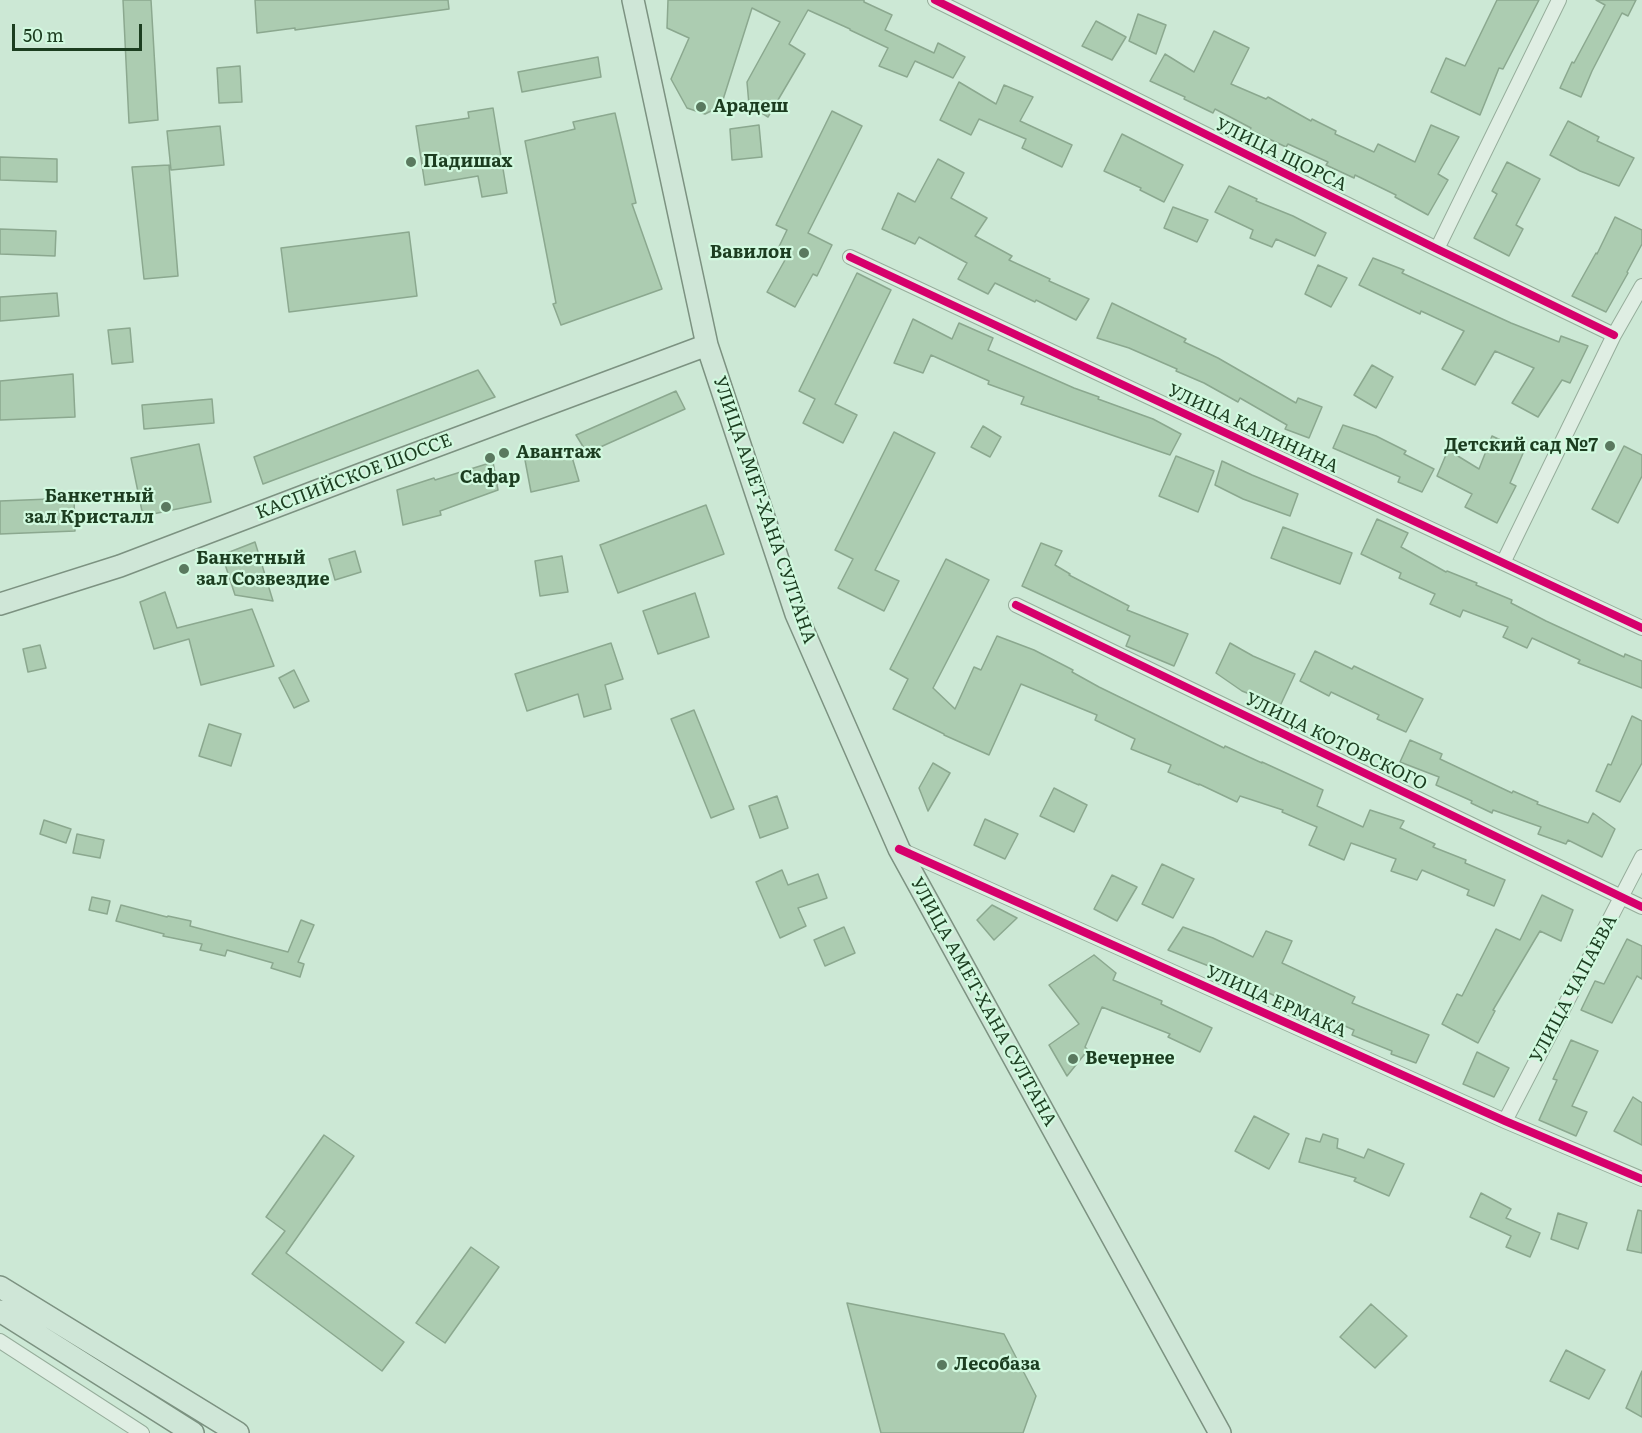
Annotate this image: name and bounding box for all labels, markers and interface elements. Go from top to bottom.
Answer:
scale bar [15,12,146,50]
text: 50 m [23,21,64,48]
place label: Арадеш [713,96,788,118]
marker: Арадеш [694,100,708,114]
street label: УЛИЦА ЩОРСА [1212,114,1350,196]
place label: Падишах [423,151,512,173]
marker: Падишах [404,155,418,169]
place label: Вавилон [710,242,792,264]
marker: Вавилон [797,246,811,260]
street label: УЛИЦА АМЕТ-ХАНА СУЛТАНА [708,374,820,646]
street label: УЛИЦА КАЛИНИНА [1164,380,1342,478]
street label: КАСПИЙСКОЕ ШОССЕ [253,430,455,524]
place label: Детский сад №7 [1444,435,1598,457]
marker: Детский сад №7 [1603,439,1617,453]
place label: Авантаж [516,442,601,464]
marker: Авантаж [497,446,511,460]
marker: Сафар [483,451,497,465]
place label: Сафар [460,467,520,489]
place label: Банкетный зал Кристалл [25,486,154,528]
marker: Банкетный зал Кристалл [159,500,173,514]
place label: Банкетный зал Созвездие [196,548,330,590]
marker: Банкетный зал Созвездие [177,562,191,576]
street label: УЛИЦА КОТОВСКОГО [1242,689,1430,795]
street label: УЛИЦА АМЕТ-ХАНА СУЛТАНА [905,874,1061,1130]
street label: УЛИЦА ЧАПАЕВА [1526,911,1622,1067]
street label: УЛИЦА ЕРМАКА [1202,961,1350,1043]
place label: Вечернее [1085,1048,1175,1070]
marker: Вечернее [1066,1052,1080,1066]
place label: Лесобаза [954,1354,1040,1376]
marker: Лесобаза [935,1358,949,1372]

